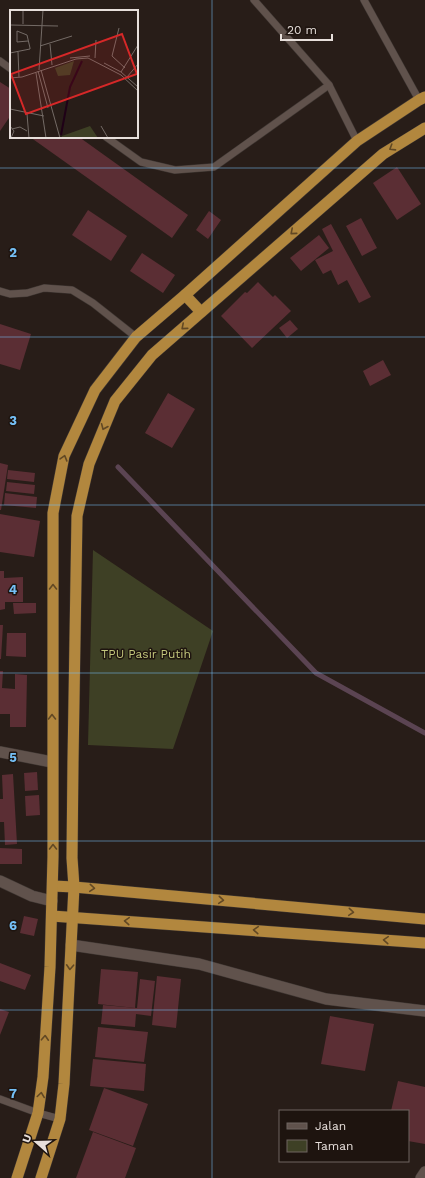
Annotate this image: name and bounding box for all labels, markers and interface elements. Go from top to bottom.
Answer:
inset map [10,10,138,138]
scale bar [281,16,332,42]
text: 20 m [287,23,317,37]
one-way arrow [389,144,396,151]
one-way arrow [290,228,298,235]
text: 2 [9,245,17,260]
one-way arrow [182,322,189,329]
text: 3 [9,413,17,428]
one-way arrow [101,424,109,431]
one-way arrow [59,455,68,462]
text: 4 [9,582,18,597]
one-way arrow [49,584,57,590]
park label: TPU Pasir Putih [101,647,191,661]
one-way arrow [48,714,57,720]
text: 5 [9,750,17,765]
one-way arrow [49,844,57,850]
one-way arrow [89,884,95,893]
one-way arrow [218,895,224,904]
one-way arrow [348,907,354,916]
one-way arrow [124,916,130,925]
text: 6 [9,918,17,933]
one-way arrow [253,926,259,935]
one-way arrow [383,936,389,945]
one-way arrow [65,964,74,970]
one-way arrow [41,1035,50,1041]
text: 7 [9,1086,17,1101]
one-way arrow [36,1092,45,1098]
legend [279,1110,409,1162]
text: Jalan [315,1119,346,1133]
north arrow [16,1122,56,1162]
text: U [20,1133,35,1145]
text: Taman [315,1139,353,1153]

